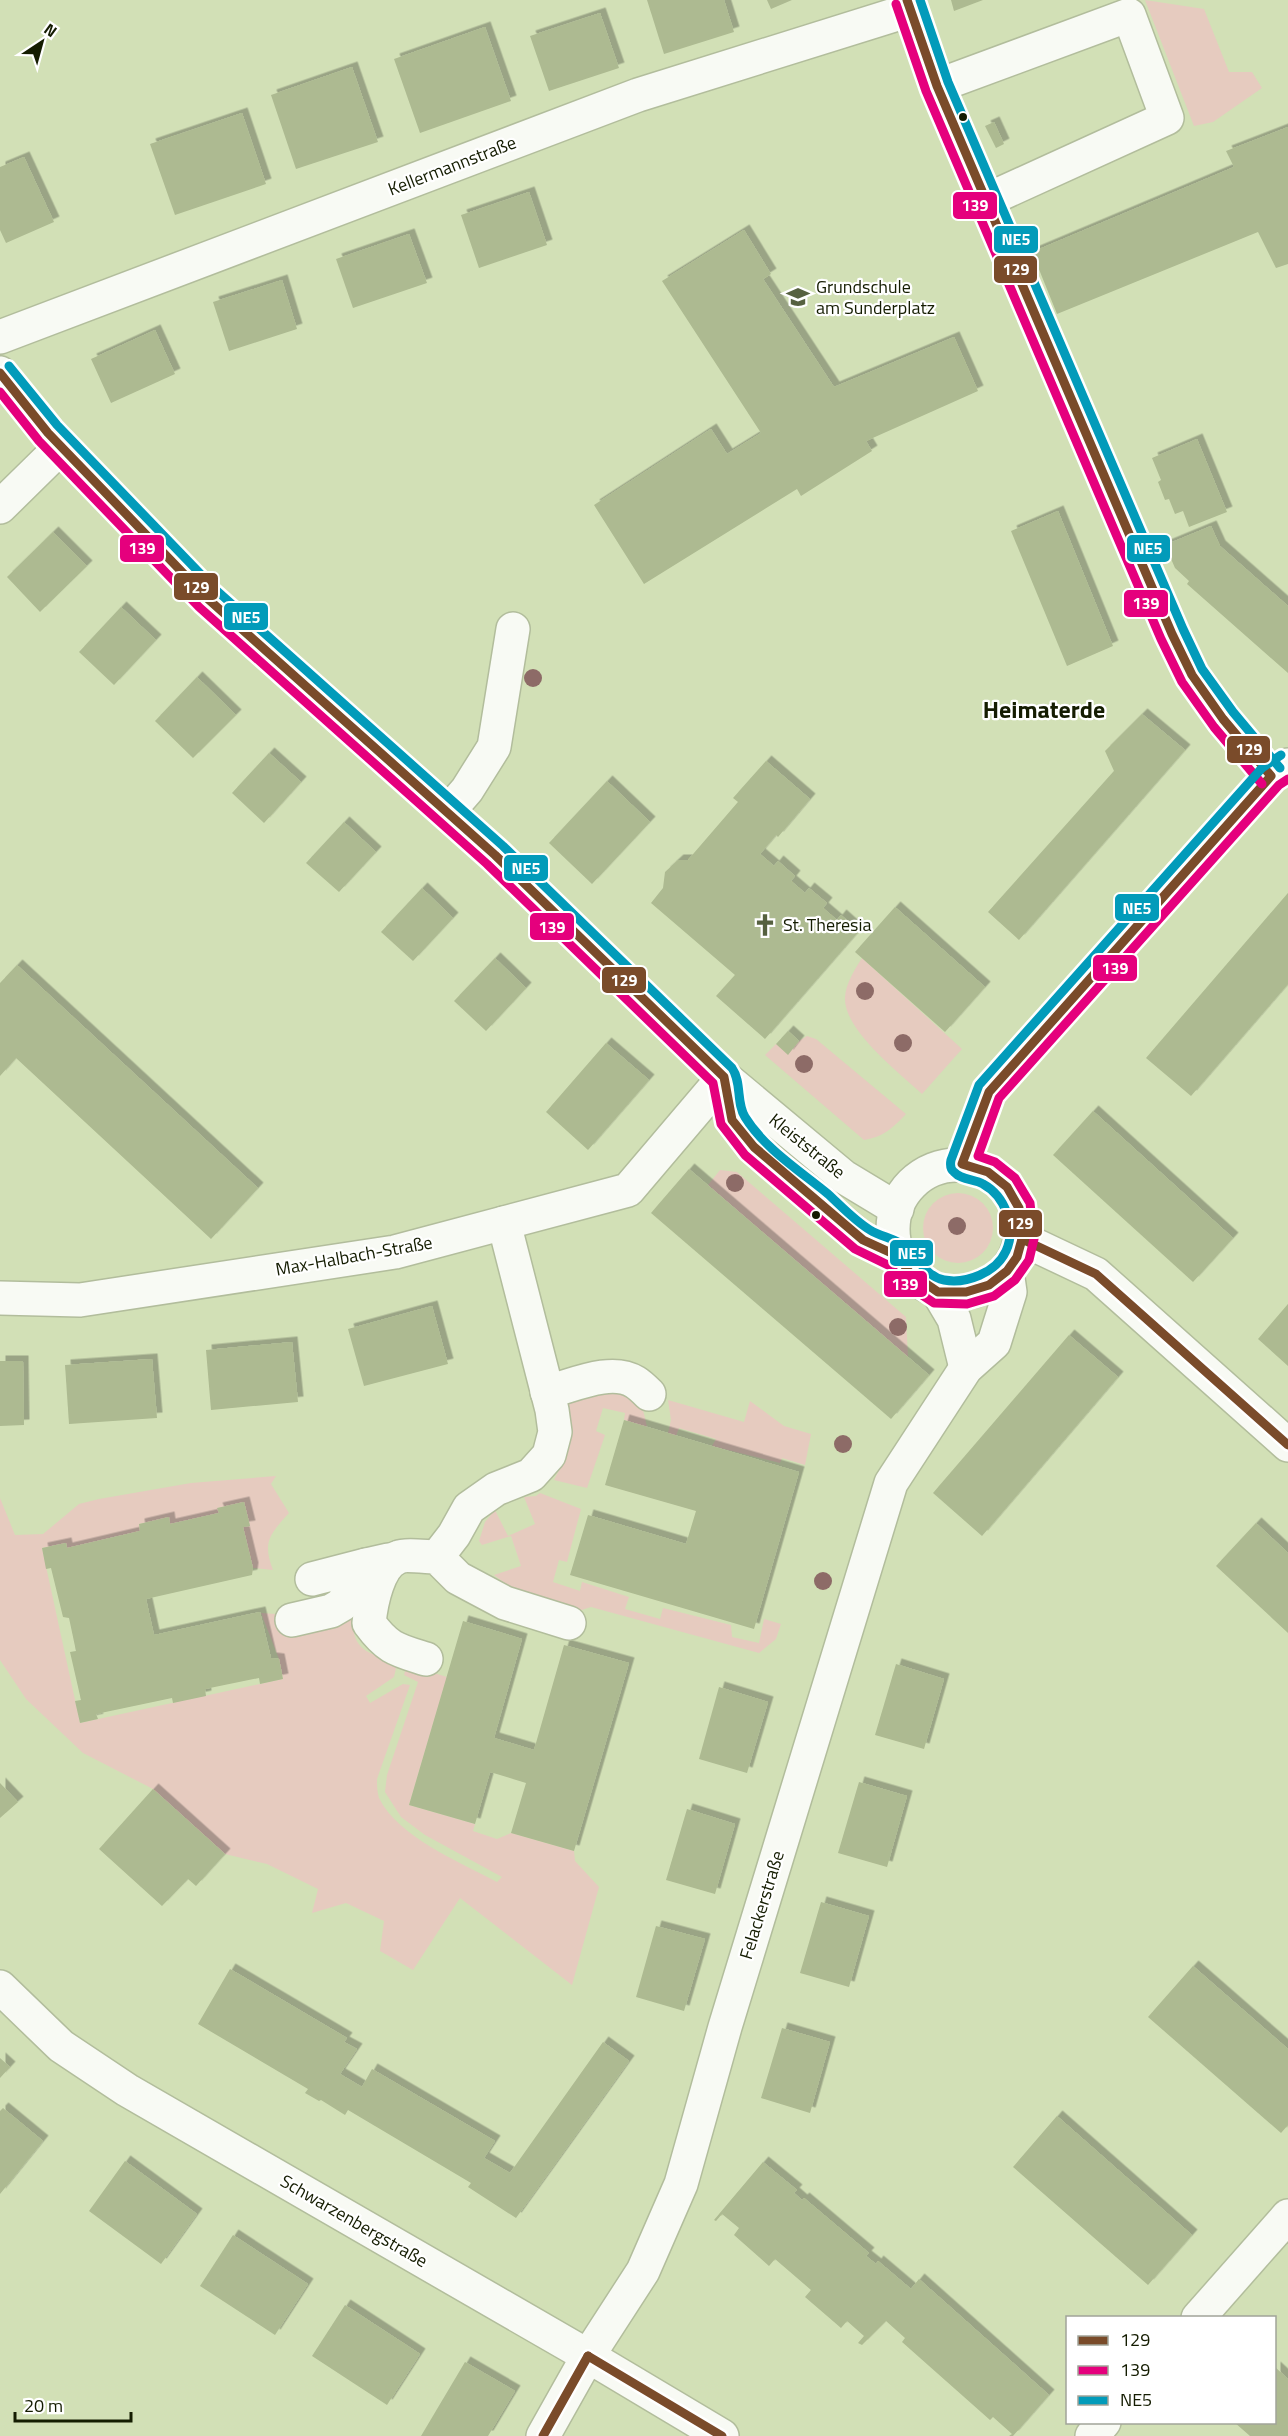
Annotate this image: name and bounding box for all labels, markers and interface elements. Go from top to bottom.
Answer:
north arrow [12,12,72,72]
text: N [39,17,62,43]
unlabelled marker [957,111,969,123]
street label: Kellermannstraße [384,129,520,202]
line badge: 139 [952,191,998,220]
text: 139 [962,193,988,217]
line badge: NE5 [993,225,1039,254]
text: NE5 [1002,227,1030,251]
line badge: 129 [993,255,1038,284]
text: 129 [1003,257,1029,281]
place label: Grundschule am Sunderplatz [816,273,935,321]
school or university icon: Grundschule am Sunderplatz [785,284,811,310]
line badge: 139 [119,534,165,563]
line badge: NE5 [1126,534,1171,563]
text: 139 [129,536,155,560]
text: NE5 [1134,536,1162,560]
line badge: 129 [173,572,219,601]
text: 129 [183,575,209,599]
line badge: 139 [1123,589,1169,618]
text: 139 [1133,591,1159,615]
line badge: NE5 [223,602,269,631]
text: NE5 [232,605,260,629]
district label: Heimaterde [983,691,1105,727]
line badge: 129 [1226,735,1271,764]
text: 129 [1236,737,1262,761]
line badge: NE5 [503,854,549,882]
text: NE5 [512,856,540,880]
line badge: NE5 [1114,893,1160,922]
text: NE5 [1123,896,1151,920]
place label: St. Theresia [783,911,871,938]
line badge: 139 [529,912,575,941]
church icon: St. Theresia [752,912,778,938]
text: 139 [539,915,565,939]
line badge: 139 [1092,954,1138,982]
text: 139 [1102,956,1128,980]
line badge: 129 [601,966,647,994]
text: 129 [611,968,637,992]
street label: Kleiststraße [763,1106,851,1185]
unlabelled marker [810,1209,822,1221]
line badge: 129 [998,1209,1043,1238]
text: 129 [1007,1211,1033,1235]
street label: Max-Halbach-Straße [273,1228,434,1283]
line badge: NE5 [889,1239,934,1267]
text: NE5 [898,1241,926,1265]
line badge: 139 [883,1270,928,1298]
text: 139 [892,1272,918,1296]
street label: Felackerstraße [732,1847,791,1963]
street label: Schwarzenbergstraße [276,2167,433,2274]
legend [1066,2316,1276,2424]
text: 129 [1120,2326,1150,2353]
text: 139 [1120,2356,1150,2383]
scale bar [15,2385,130,2423]
text: NE5 [1120,2386,1152,2413]
text: 20 m [24,2392,63,2419]

